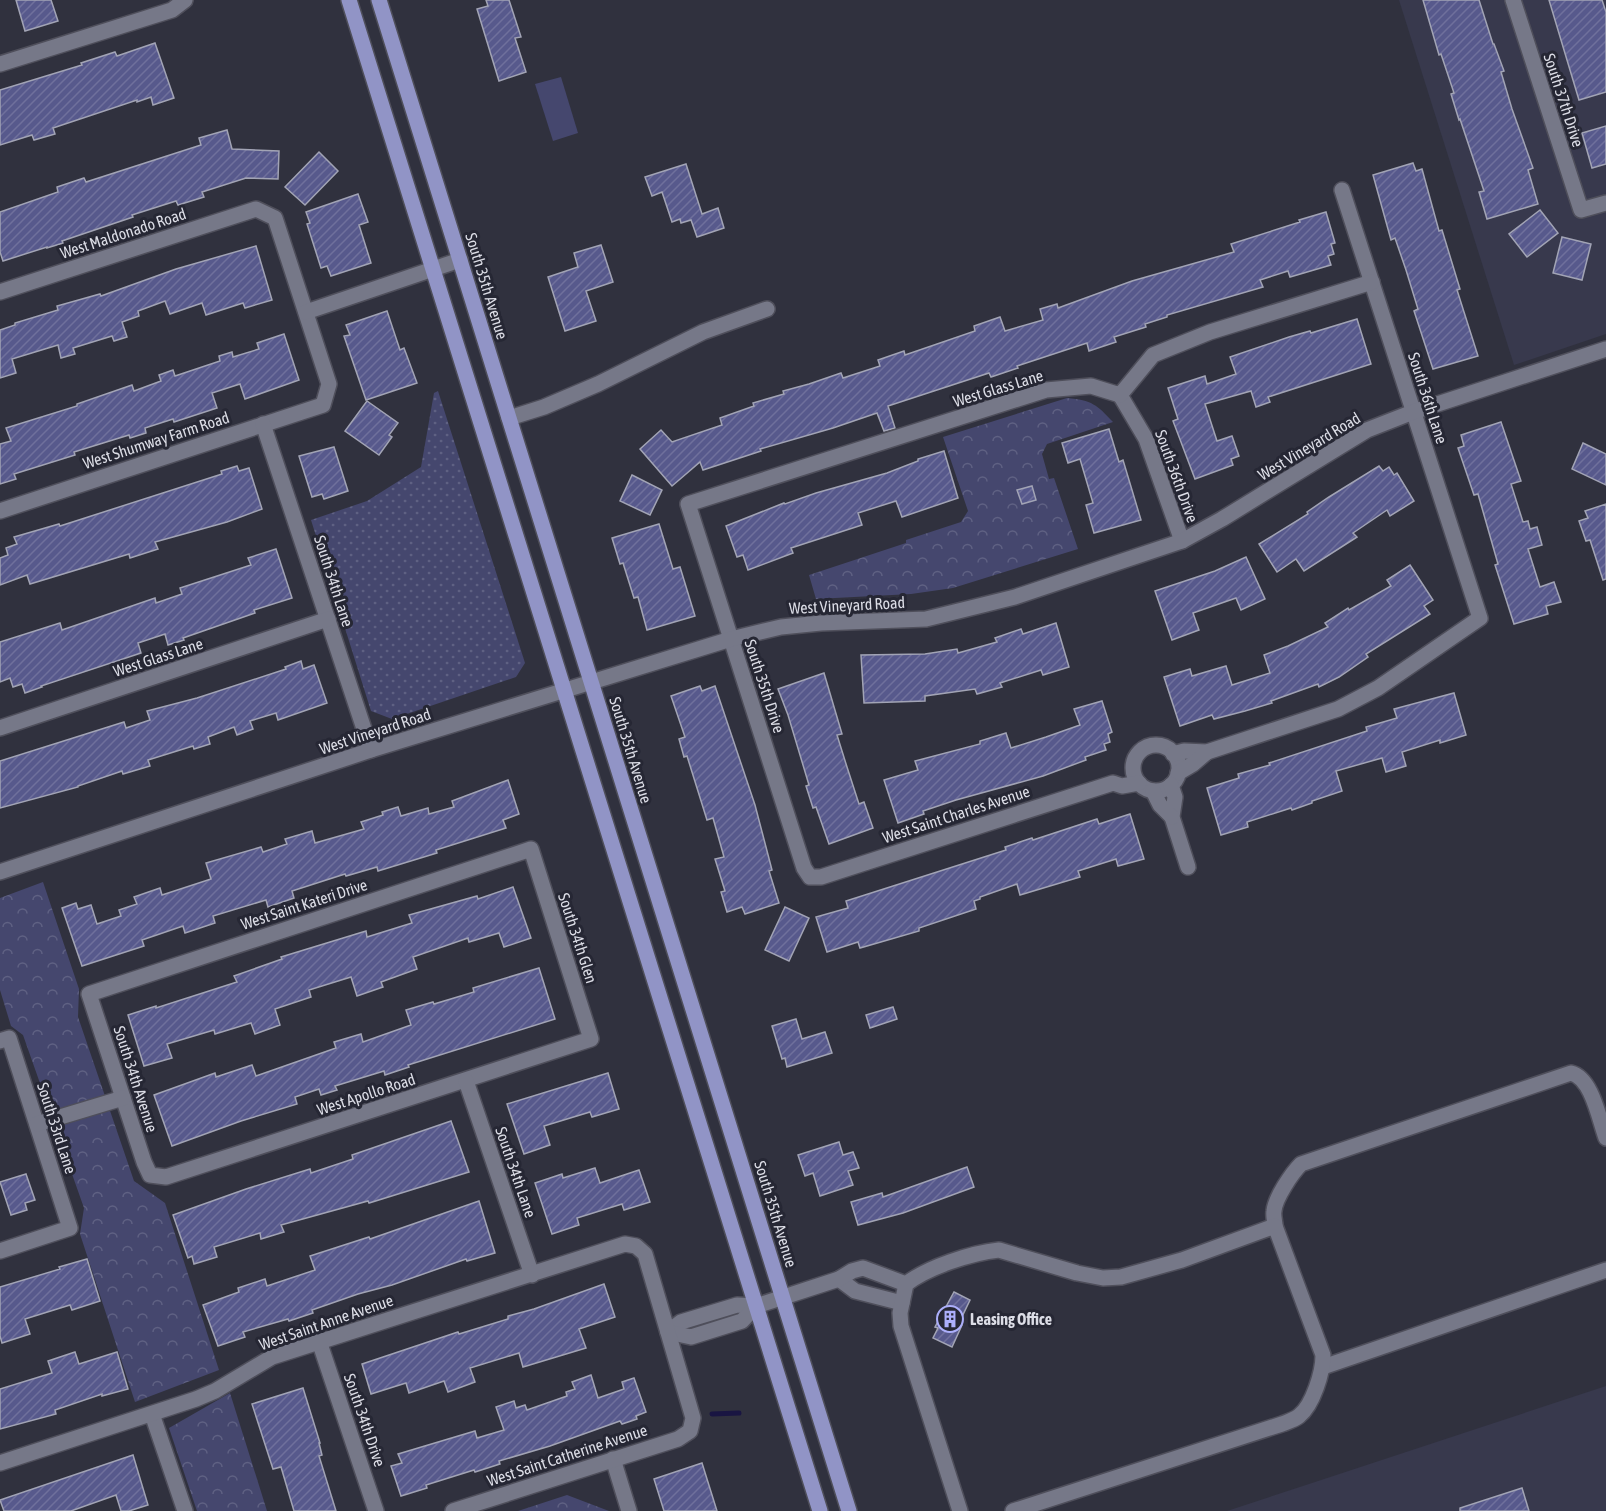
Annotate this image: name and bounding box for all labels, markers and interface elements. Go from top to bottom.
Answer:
street label: South 37th Drive [1540,51,1588,149]
street label: West Maldonado Road [58,204,188,262]
street label: South 35th Avenue [462,231,512,341]
street label: South 36th Lane [1405,350,1451,446]
street label: West Glass Lane [951,366,1045,410]
street label: West Shumway Farm Road [81,408,232,473]
street label: West Vineyard Road [1255,408,1364,484]
street label: South 36th Drive [1152,427,1202,525]
street label: South 34th Lane [311,533,357,629]
street label: West Vineyard Road [789,593,906,618]
street label: West Glass Lane [111,634,205,680]
street label: South 35th Drive [741,637,789,735]
street label: South 35th Avenue [606,695,656,805]
street label: West Vineyard Road [317,704,433,758]
street label: West Saint Charles Avenue [880,782,1032,846]
street label: West Saint Kateri Drive [239,875,369,933]
street label: South 34th Glen [555,891,601,985]
street label: South 34th Avenue [110,1024,162,1134]
street label: West Apollo Road [315,1070,418,1119]
street label: South 33rd Lane [34,1080,80,1176]
street label: South 34th Lane [492,1124,540,1220]
street label: South 35th Avenue [751,1159,801,1269]
street label: West Saint Anne Avenue [257,1291,395,1353]
building icon: Leasing Office [935,1304,965,1334]
place label: Leasing Office [970,1310,1052,1328]
street label: South 34th Drive [341,1371,389,1469]
street label: West Saint Catherine Avenue [485,1421,649,1489]

